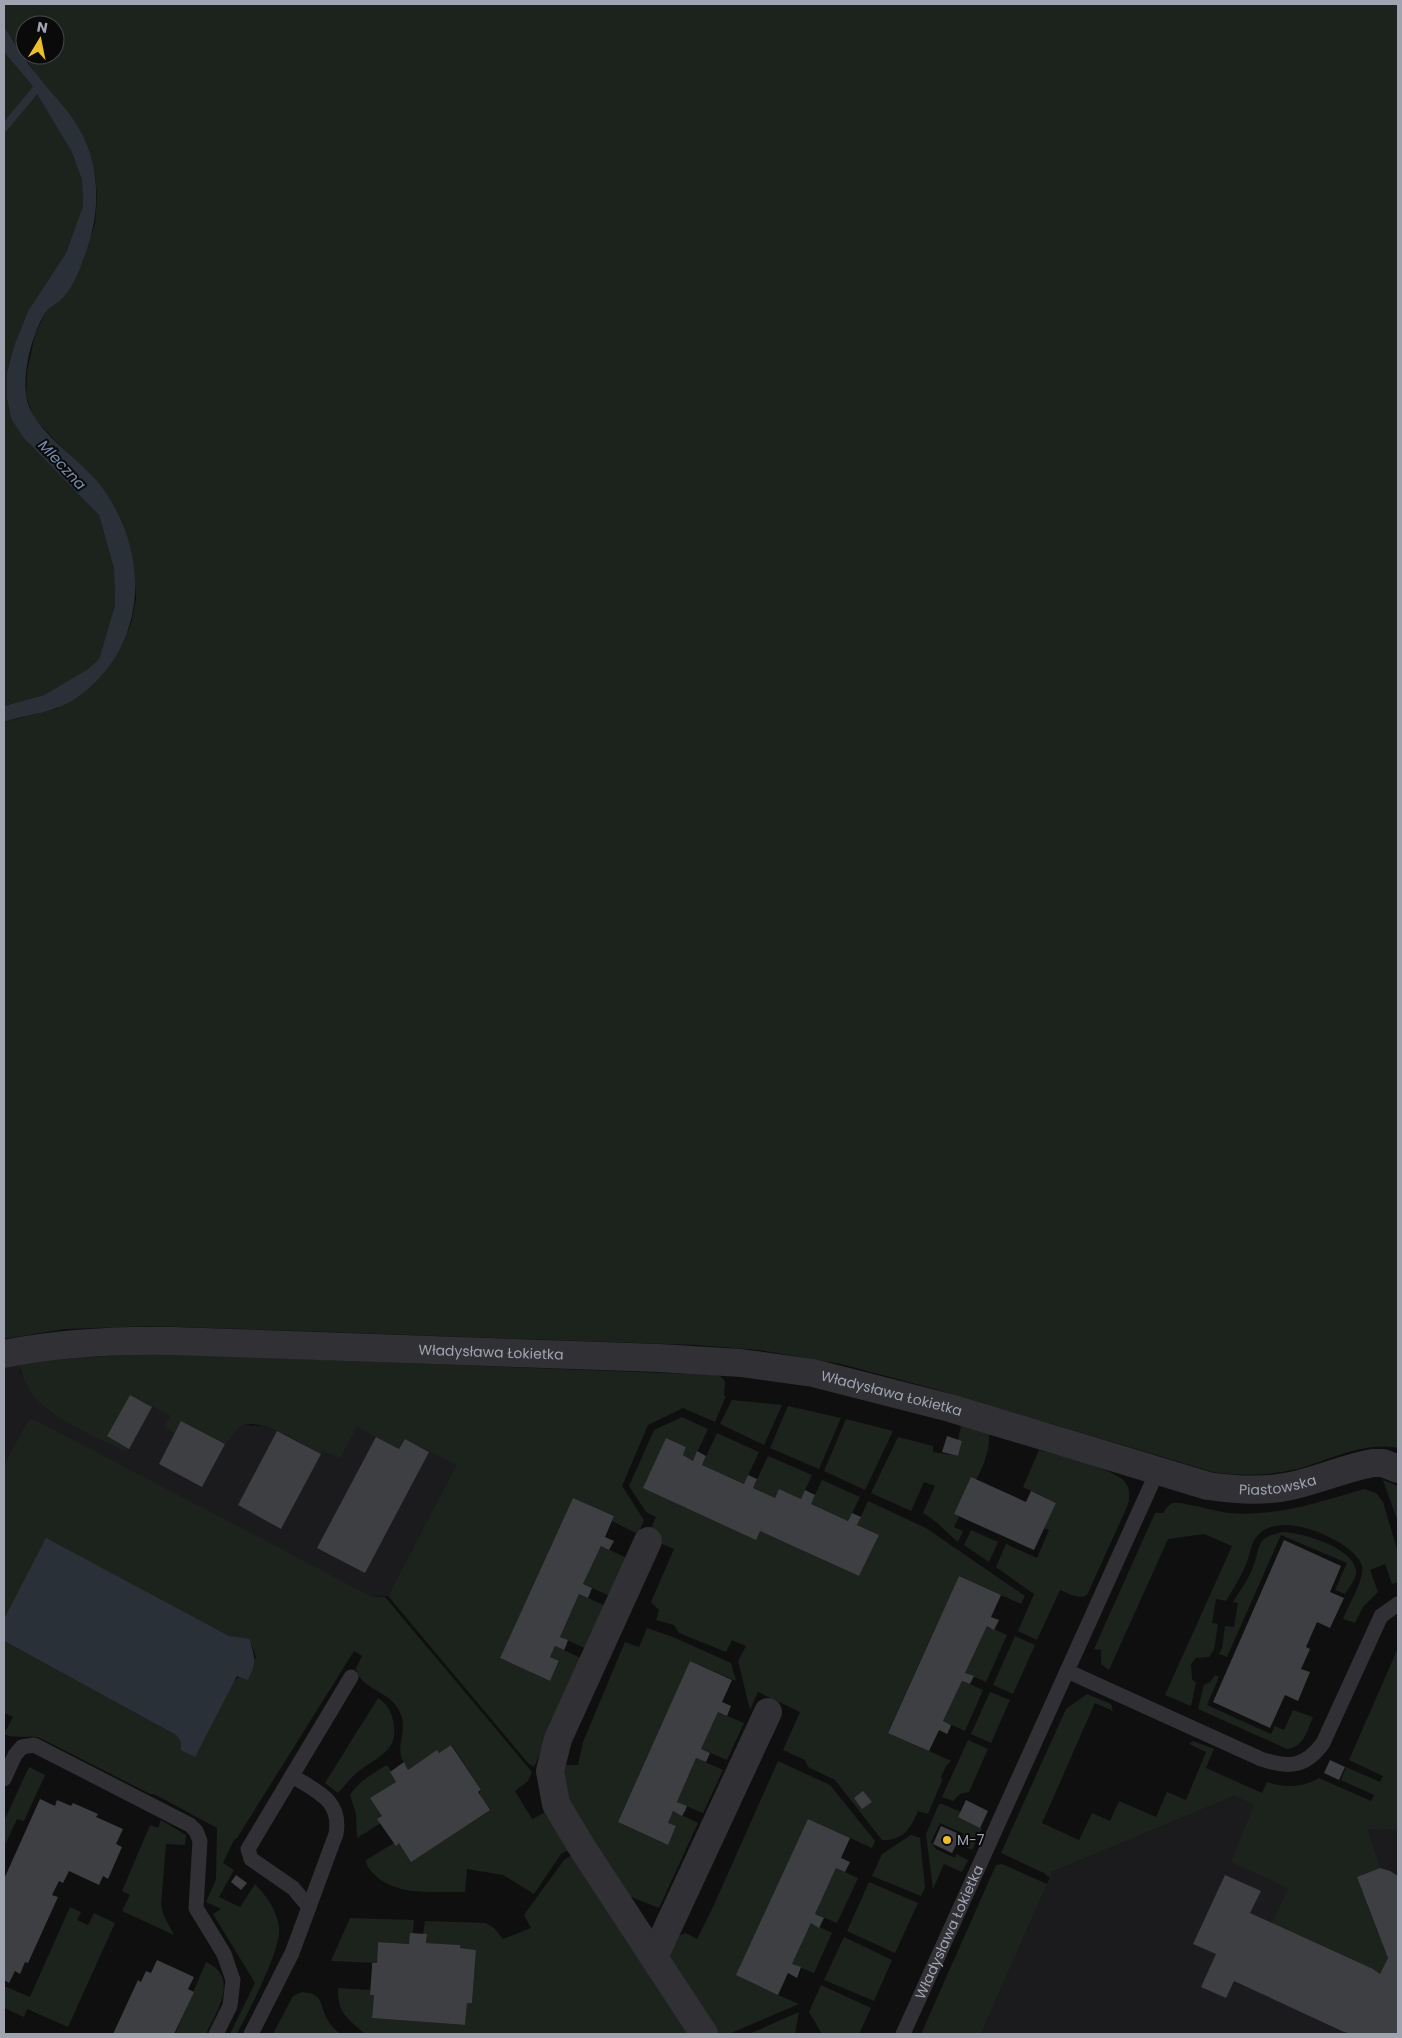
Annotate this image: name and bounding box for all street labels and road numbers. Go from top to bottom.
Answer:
street label: Władysława Łokietka [418,1340,564,1365]
street label: Władysława Łokietka [819,1365,965,1421]
street label: Piastowska [1239,1470,1319,1500]
street label: Władysława Łokietka [910,1862,988,2002]

